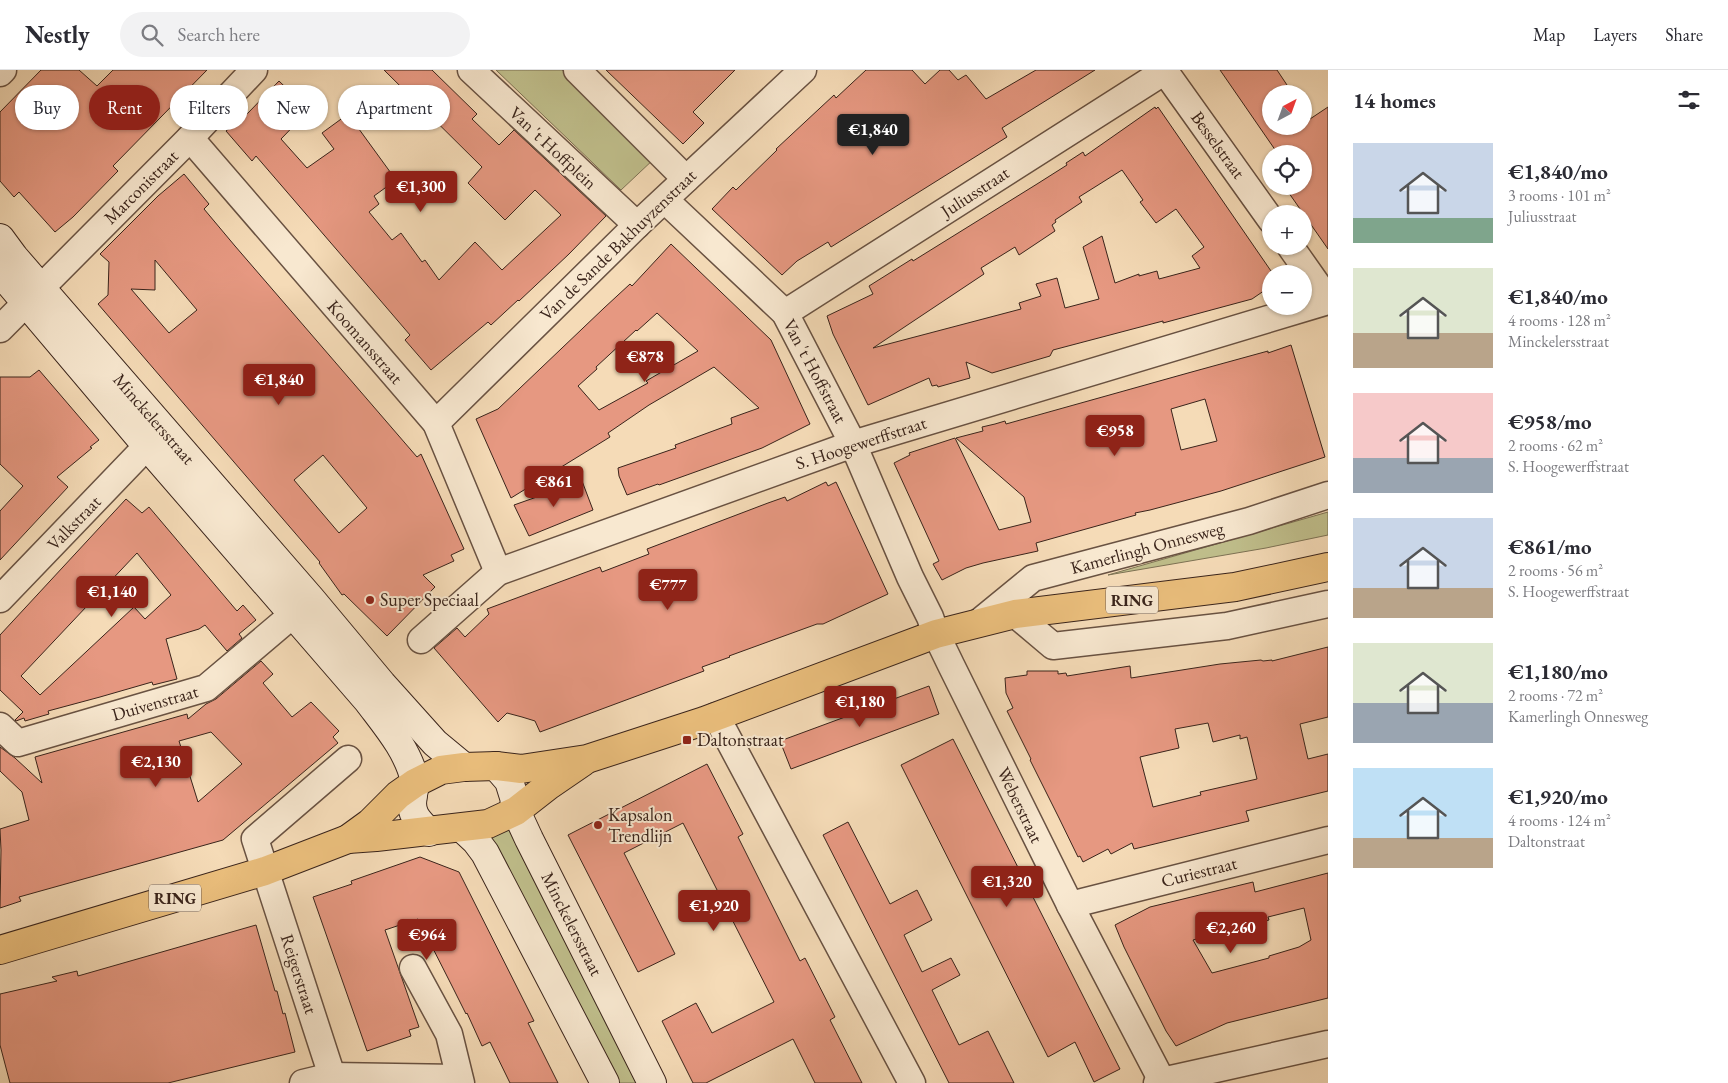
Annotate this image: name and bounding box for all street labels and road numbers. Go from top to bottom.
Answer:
street label: Van 't Hoffplein [505,101,602,194]
street label: Besselstraat [1186,106,1251,183]
street label: Marconistraat [98,144,183,229]
street label: Juliusstraat [934,161,1014,223]
street label: Van de Sande Bakhuyzenstraat [535,164,701,325]
street label: Koomansstraat [323,295,408,389]
street label: Van 't Hoffstraat [778,315,853,427]
street label: Minckelersstraat [108,368,201,469]
street label: S. Hoogewerffstraat [793,410,929,474]
street label: Valkstraat [42,490,106,555]
street label: Kamerlingh Onnesweg [1068,516,1226,579]
road number: RING [1106,586,1158,614]
street label: Duivenstraat [109,679,201,726]
street label: Weberstraat [992,763,1049,847]
street label: Curiestraat [1159,851,1239,892]
street label: Minckelersstraat [536,868,609,980]
road number: RING [149,884,201,911]
street label: Reigerstraat [276,931,323,1017]

